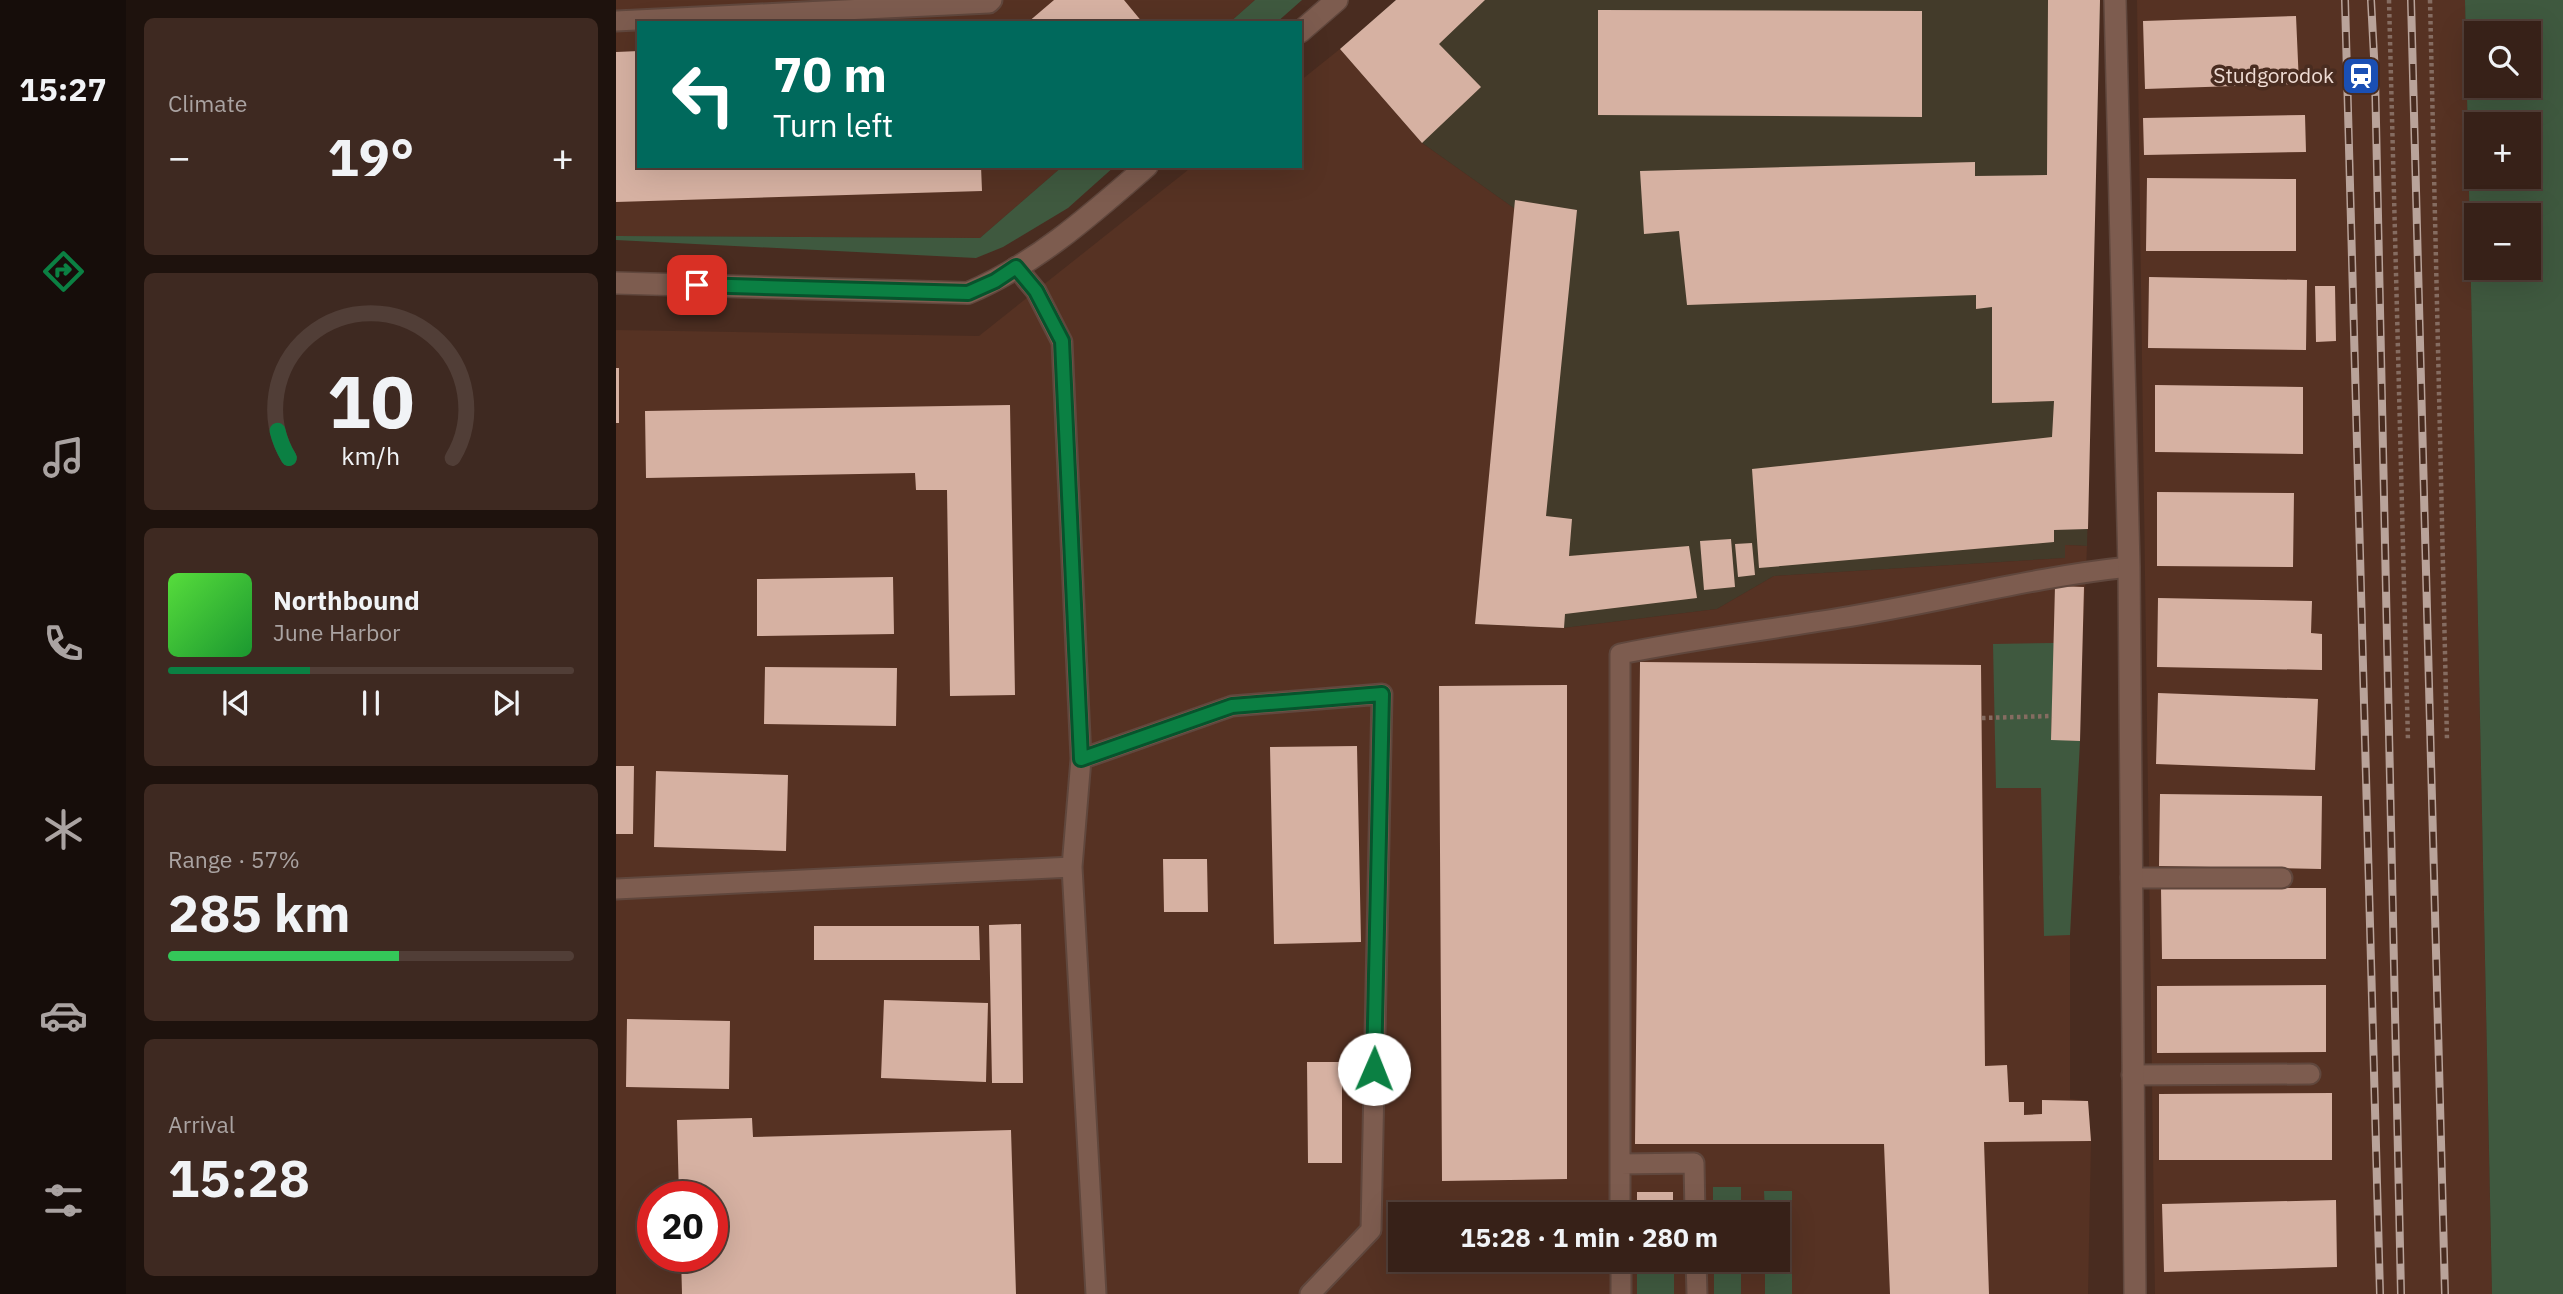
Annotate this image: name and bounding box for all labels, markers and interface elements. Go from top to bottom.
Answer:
map controls [2464,21,2541,280]
button: search [2464,21,2541,98]
text: 70 m [773,42,887,105]
icon: left [658,49,749,140]
station icon: Studgorodok [2340,55,2382,97]
place label: Studgorodok [2213,61,2334,89]
text: 15:27 [19,68,107,110]
text: Climate [168,88,247,118]
text: Turn left [773,104,893,146]
button: + [2464,112,2541,189]
text: 19° [328,123,414,190]
text: − [168,132,191,181]
text: + [551,132,574,181]
button: − [2464,203,2541,280]
icon: directions [39,247,88,296]
pin [667,255,727,315]
icon: arrive [678,266,716,304]
text: 10 [327,353,415,448]
icon: music [39,433,88,482]
text: km/h [342,439,400,472]
text: Northbound [273,583,420,617]
text: June Harbor [273,617,401,647]
icon: phone [39,619,88,668]
icon: previous [217,684,255,722]
icon: pause [352,684,390,722]
icon: next [487,684,525,722]
icon: climate [39,805,88,854]
text: Range · 57% [168,844,300,874]
text: 285 km [168,879,350,946]
icon: car [39,991,88,1040]
position arrow [1337,1032,1411,1106]
text: Arrival [168,1109,235,1139]
text: 15:28 [168,1144,310,1211]
icon: filters [39,1176,88,1225]
speed limit sign: 20 [637,1181,728,1272]
text: 15:28 · 1 min · 280 m [1460,1220,1718,1254]

